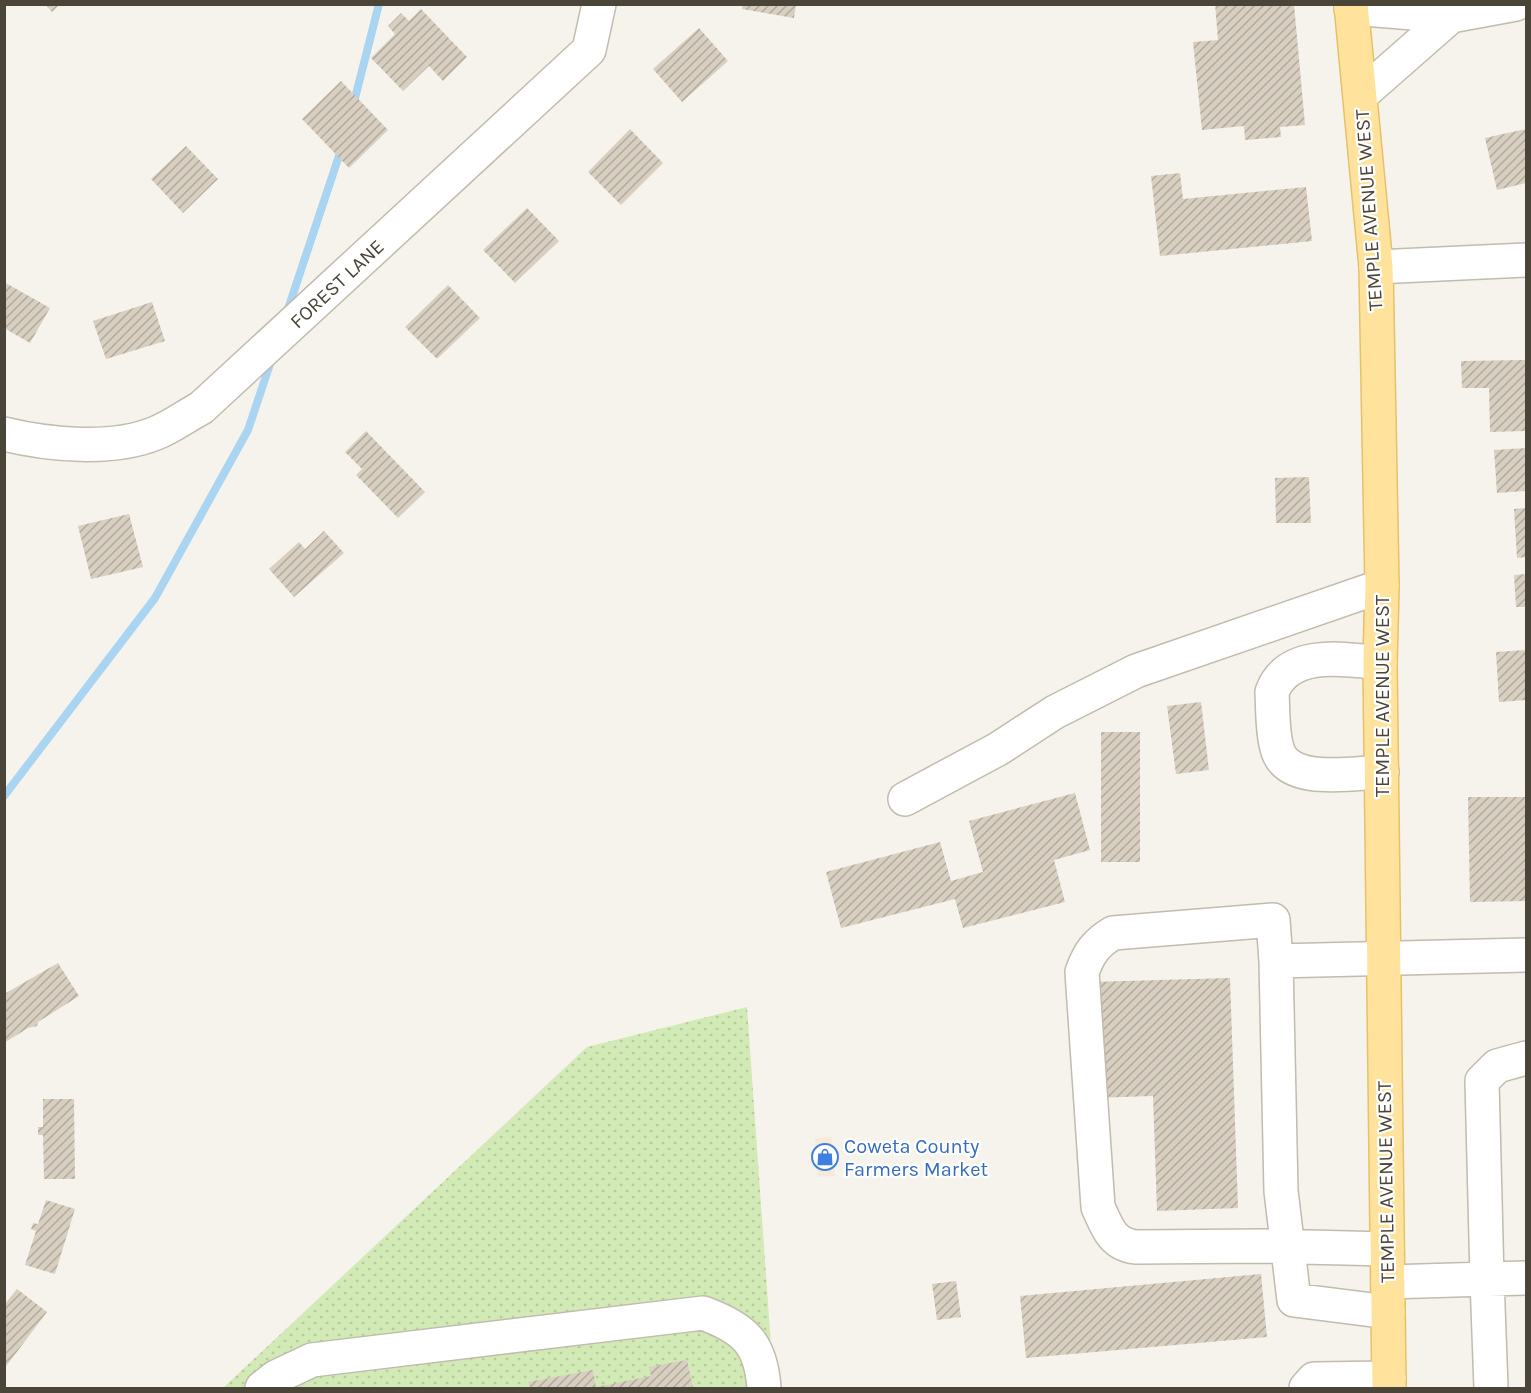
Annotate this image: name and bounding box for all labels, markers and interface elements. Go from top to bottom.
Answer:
street label: TEMPLE AVENUE WEST [1350,108,1388,312]
street label: FOREST LANE [285,235,389,333]
street label: TEMPLE AVENUE WEST [1371,595,1394,797]
street label: TEMPLE AVENUE WEST [1373,1081,1399,1283]
place label: Coweta County Farmers Market [844,1135,988,1181]
shop icon: Coweta County Farmers Market [810,1142,840,1172]

